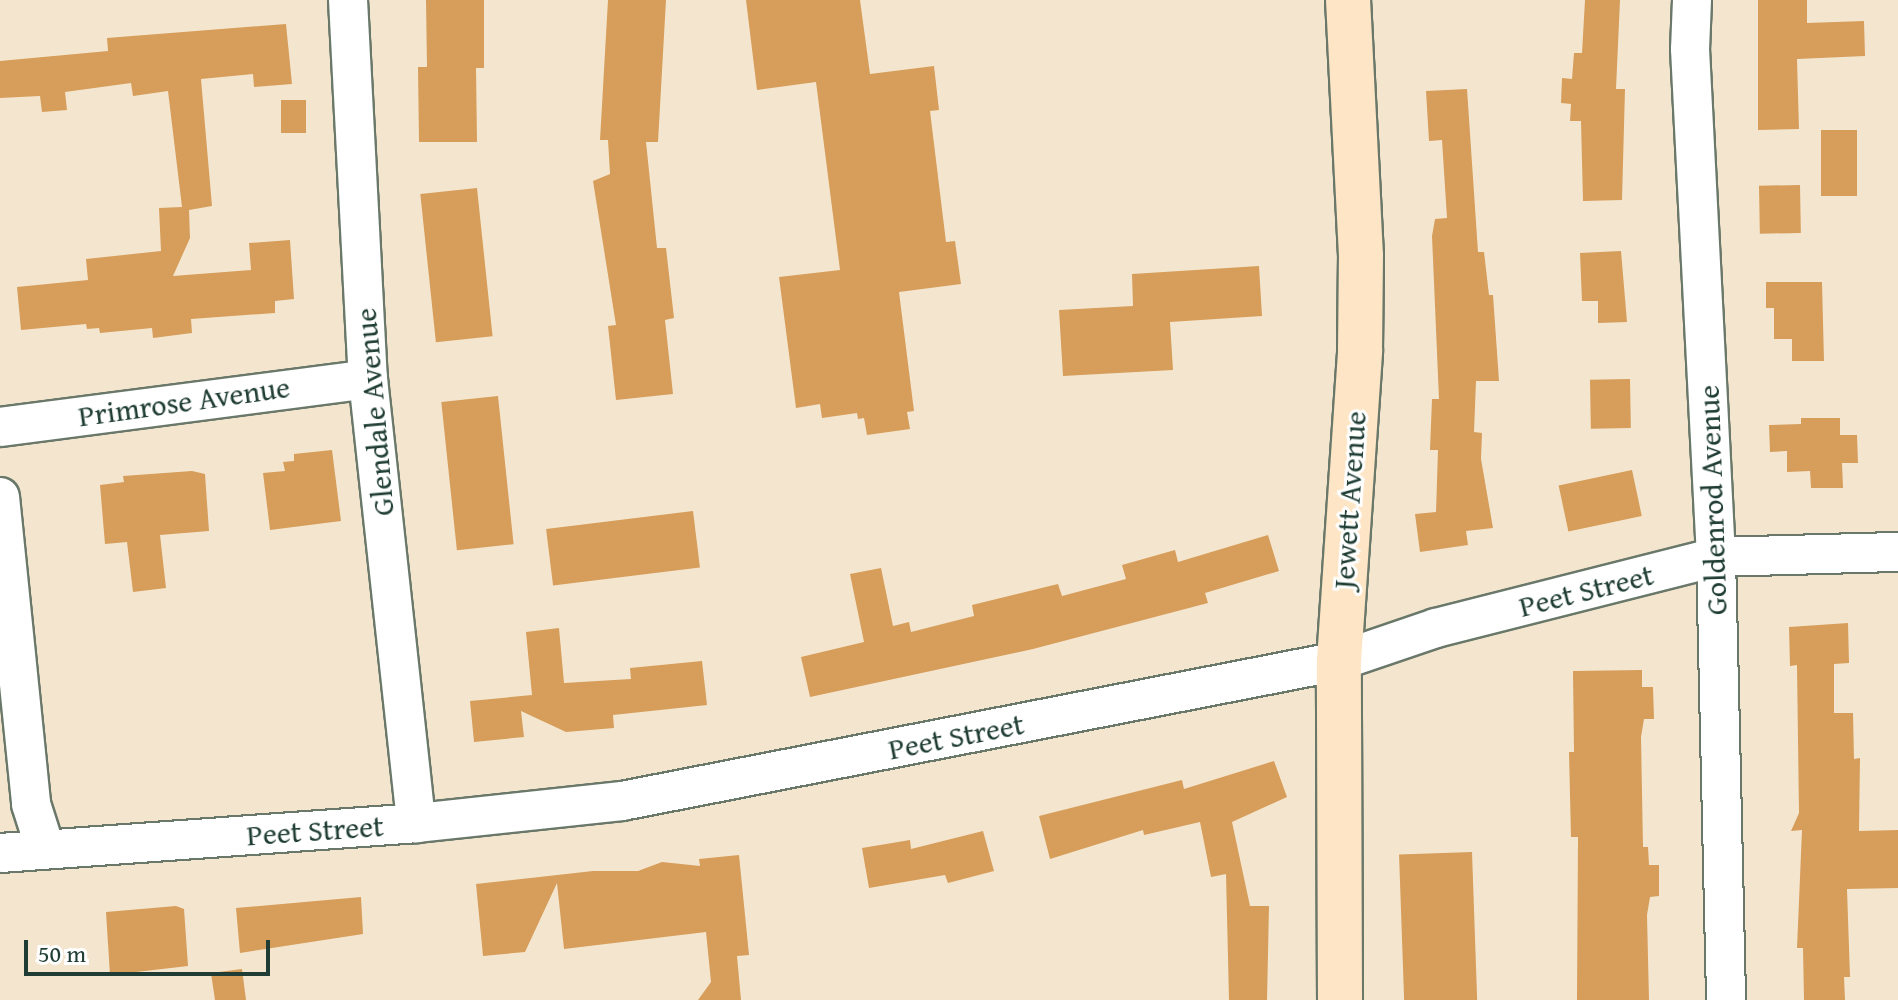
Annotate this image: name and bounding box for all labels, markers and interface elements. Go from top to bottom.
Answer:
street label: Glendale Avenue [347,307,401,517]
street label: Primrose Avenue [76,368,292,434]
street label: Goldenrod Avenue [1690,384,1734,616]
street label: Jewett Avenue [1325,410,1373,590]
street label: Peet Street [1515,556,1657,624]
street label: Peet Street [885,705,1027,767]
street label: Peet Street [245,807,385,853]
scale bar [28,924,274,974]
text: 50 m [38,936,86,971]

